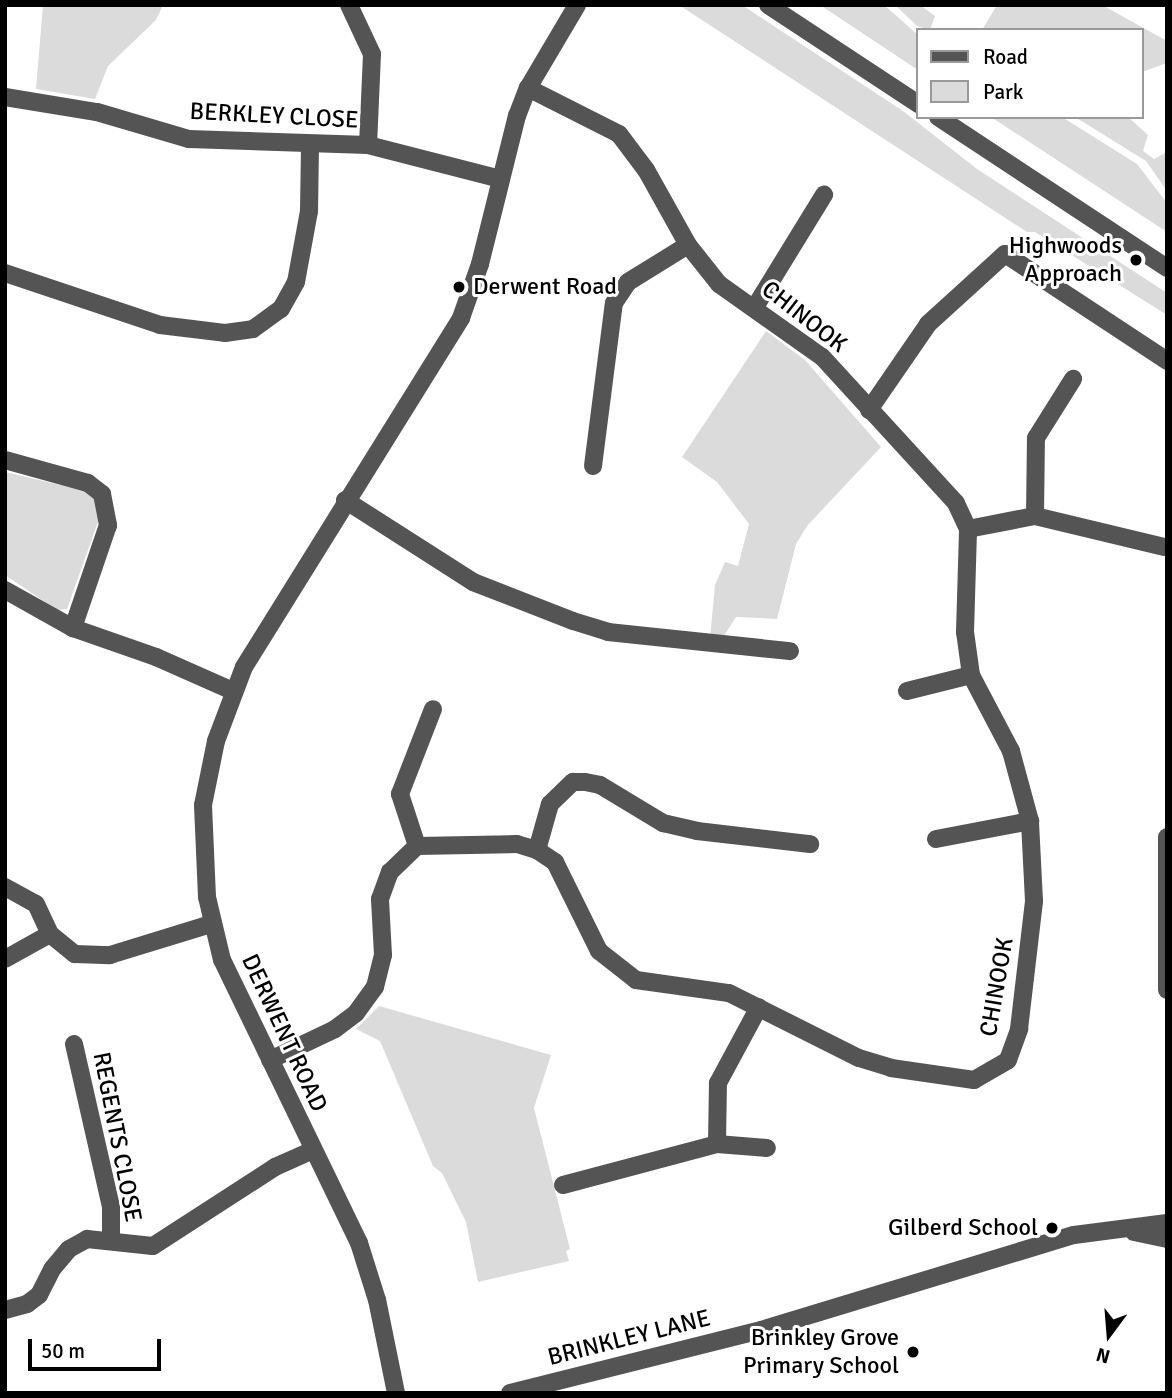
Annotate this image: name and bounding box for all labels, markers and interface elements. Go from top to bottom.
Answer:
legend [916,28,1144,119]
text: Road [983,44,1028,70]
text: Park [983,79,1023,105]
street label: BERKLEY CLOSE [189,97,359,135]
place label: Highwoods Approach [1009,232,1122,288]
marker: Highwoods Approach [1128,252,1144,268]
place label: Derwent Road [473,273,617,301]
street label: CHINOOK [756,275,852,359]
marker: Derwent Road [451,279,467,295]
street label: CHINOOK [974,935,1020,1039]
street label: DERWENT ROAD [235,950,333,1116]
street label: REGENTS CLOSE [86,1050,148,1224]
place label: Gilberd School [888,1214,1038,1242]
marker: Gilberd School [1044,1220,1060,1236]
north arrow [1074,1300,1144,1370]
street label: BRINKLEY LANE [545,1304,713,1372]
scale bar [32,1324,164,1368]
place label: Brinkley Grove Primary School [743,1324,899,1380]
text: 50 m [41,1338,85,1364]
text: N [1094,1342,1113,1369]
marker: Brinkley Grove Primary School [905,1344,921,1360]

